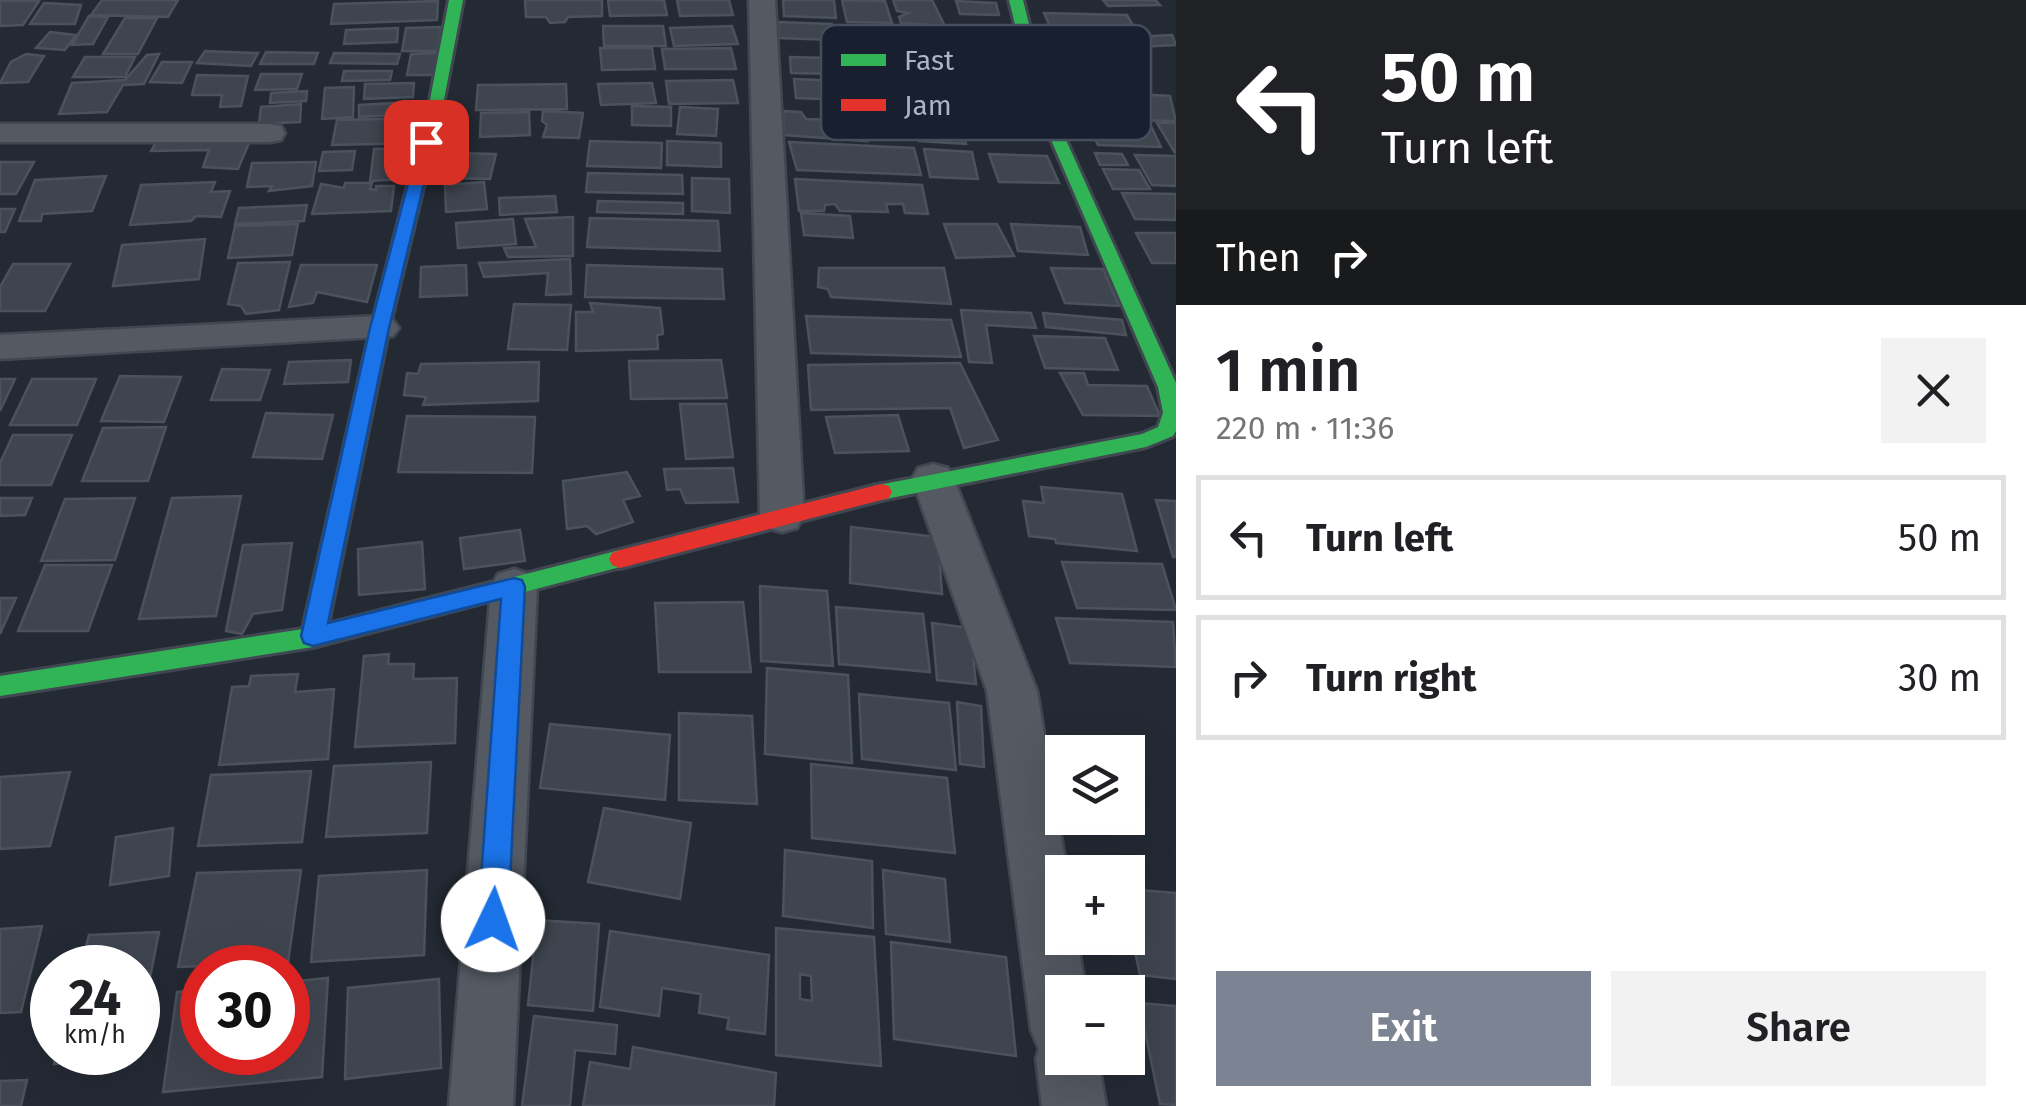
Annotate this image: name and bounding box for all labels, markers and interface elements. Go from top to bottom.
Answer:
legend [821,25,1151,140]
text: 50 m [1381,36,1535,120]
icon: left [1216,40,1346,170]
text: Fast [904,44,955,77]
text: Jam [904,89,952,122]
pin [384,100,469,185]
icon: arrive [399,115,454,170]
text: Turn left [1381,121,1553,175]
icon: right [1321,230,1376,285]
text: Then [1216,235,1301,281]
text: 1 min [1216,335,1361,407]
button: close [1881,338,1986,443]
text: 220 m · 11:36 [1216,409,1394,447]
icon: left [1221,510,1276,565]
text: Turn left [1306,515,1453,561]
text: 50 m [1898,515,1981,561]
icon: right [1221,650,1276,705]
text: Turn right [1306,655,1476,701]
text: 30 m [1898,655,1981,701]
map controls [1045,735,1145,1075]
button: layers [1045,735,1145,835]
button: + [1045,855,1145,955]
position arrow [441,868,545,972]
speed limit sign: 30 [180,945,310,1075]
text: 24 [69,968,121,1028]
button: Exit [1216,971,1591,1086]
button: Share [1611,971,1986,1086]
button: − [1045,975,1145,1075]
text: km/h [64,1020,126,1050]

